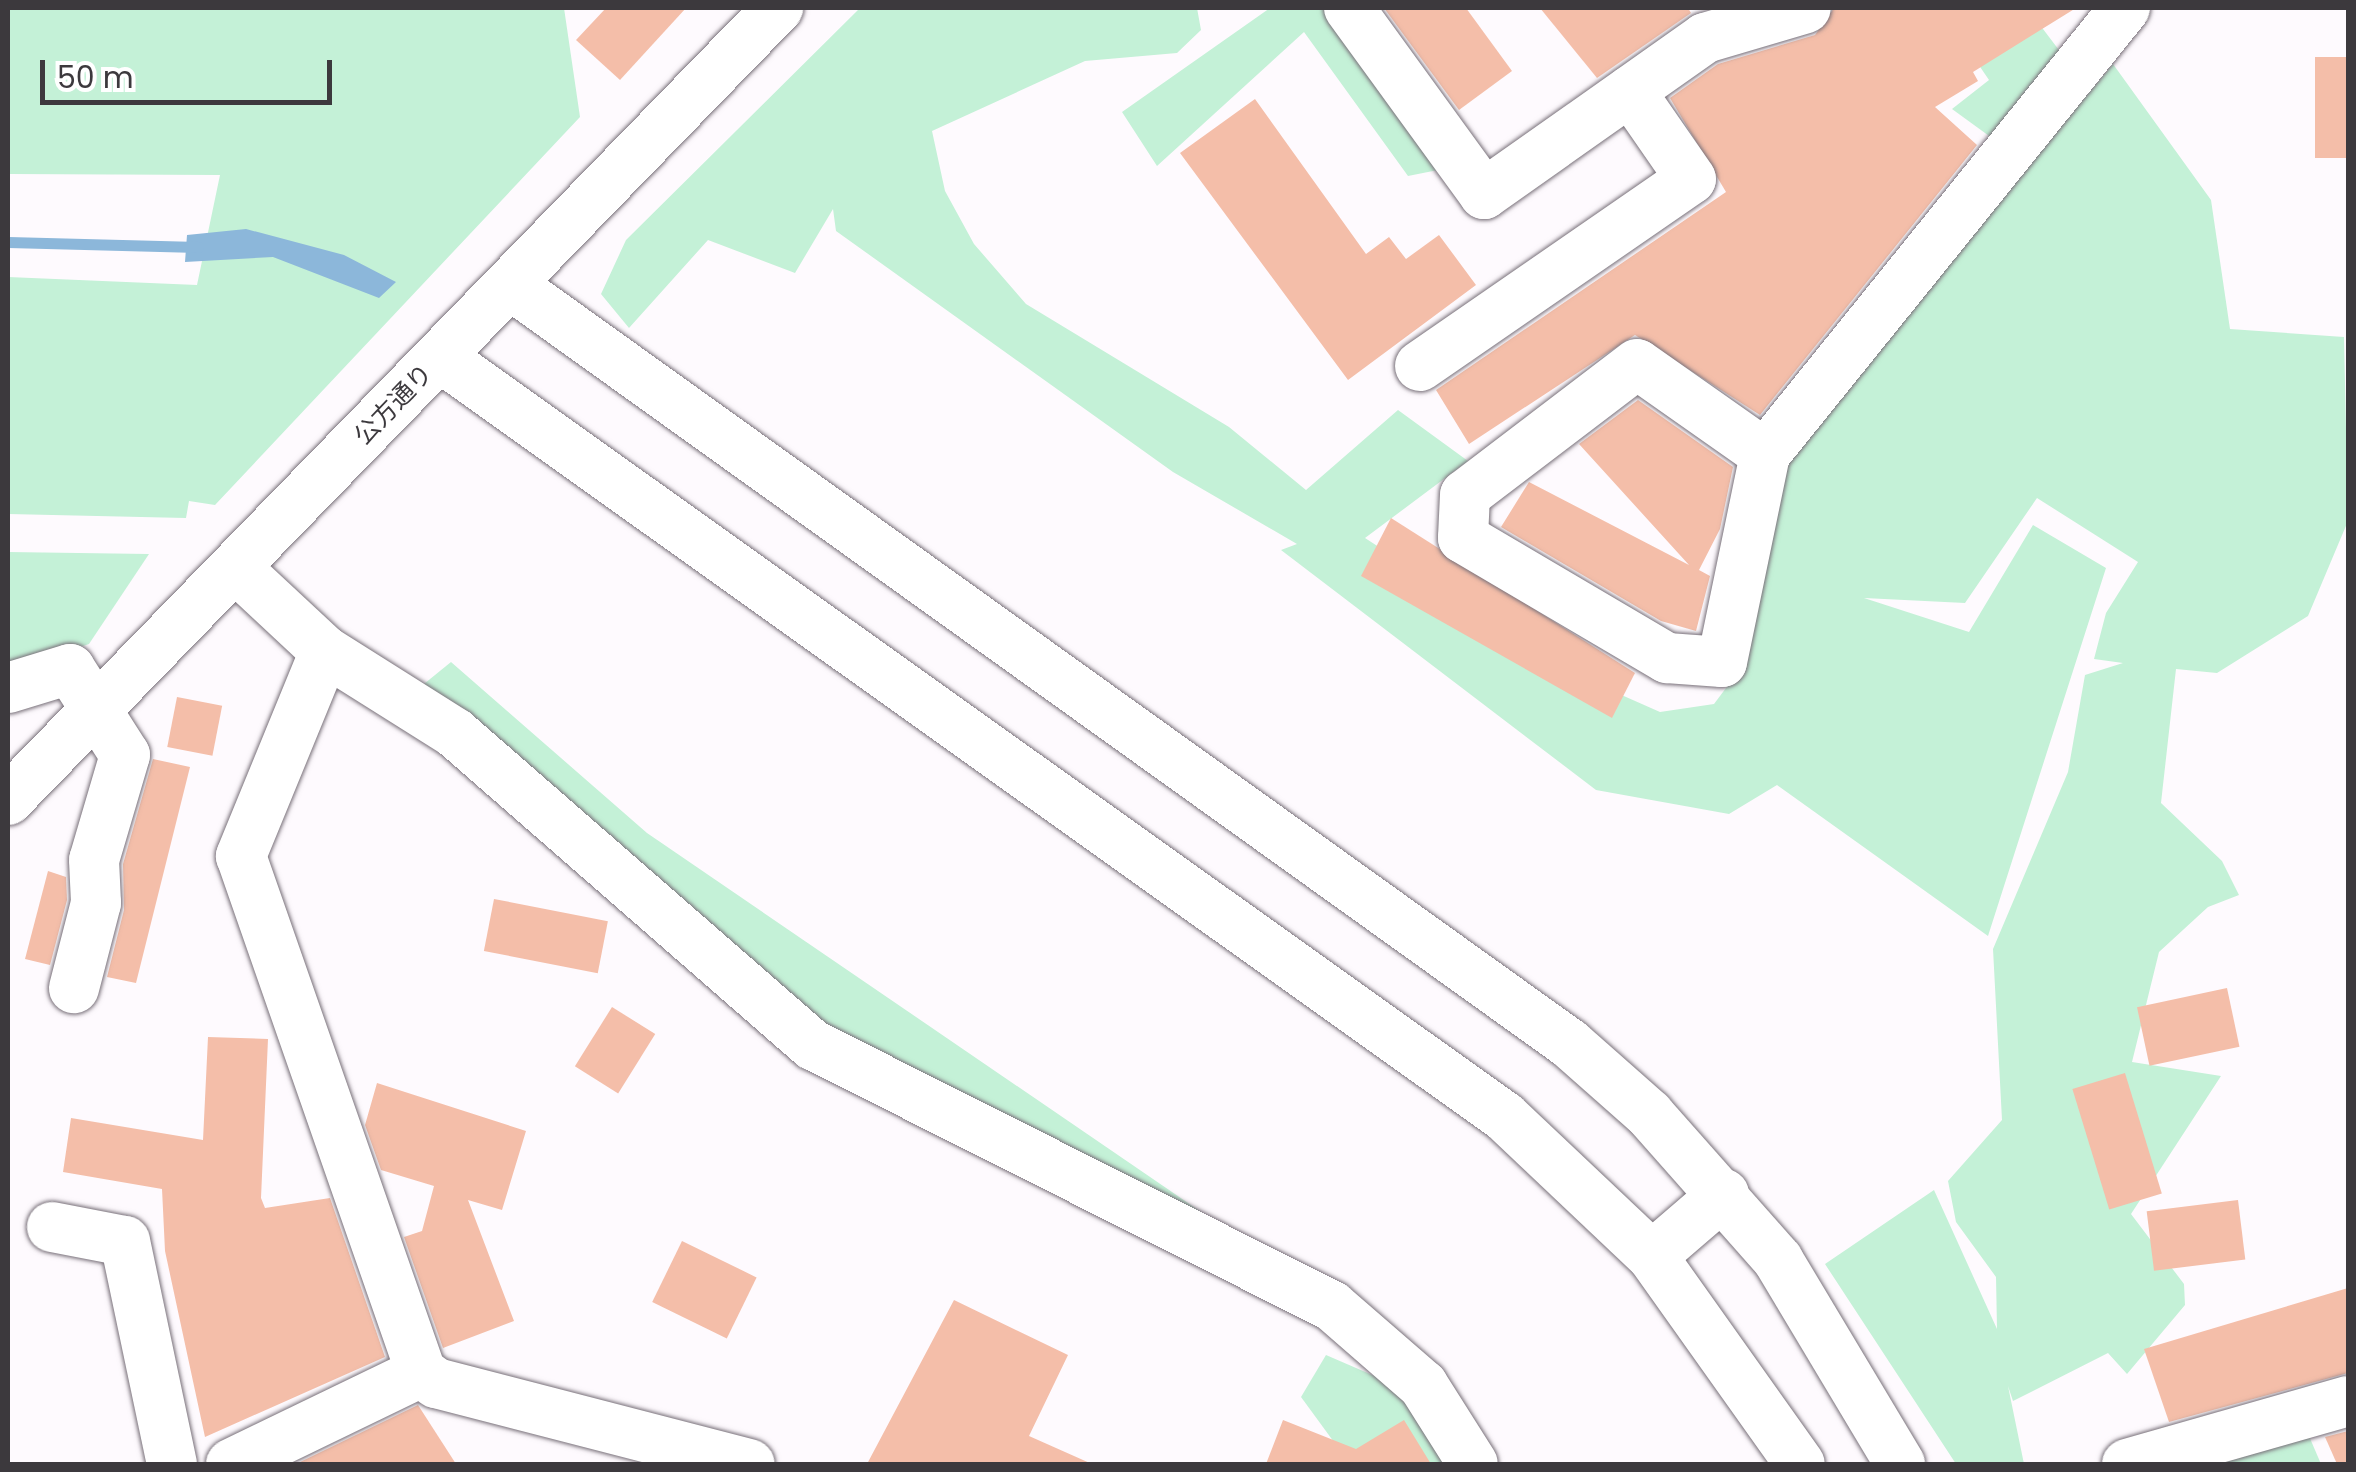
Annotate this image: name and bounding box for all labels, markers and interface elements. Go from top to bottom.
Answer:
scale bar [45,40,338,102]
text: 50 m [57,56,134,99]
street label: 公方通り [348,359,440,451]

